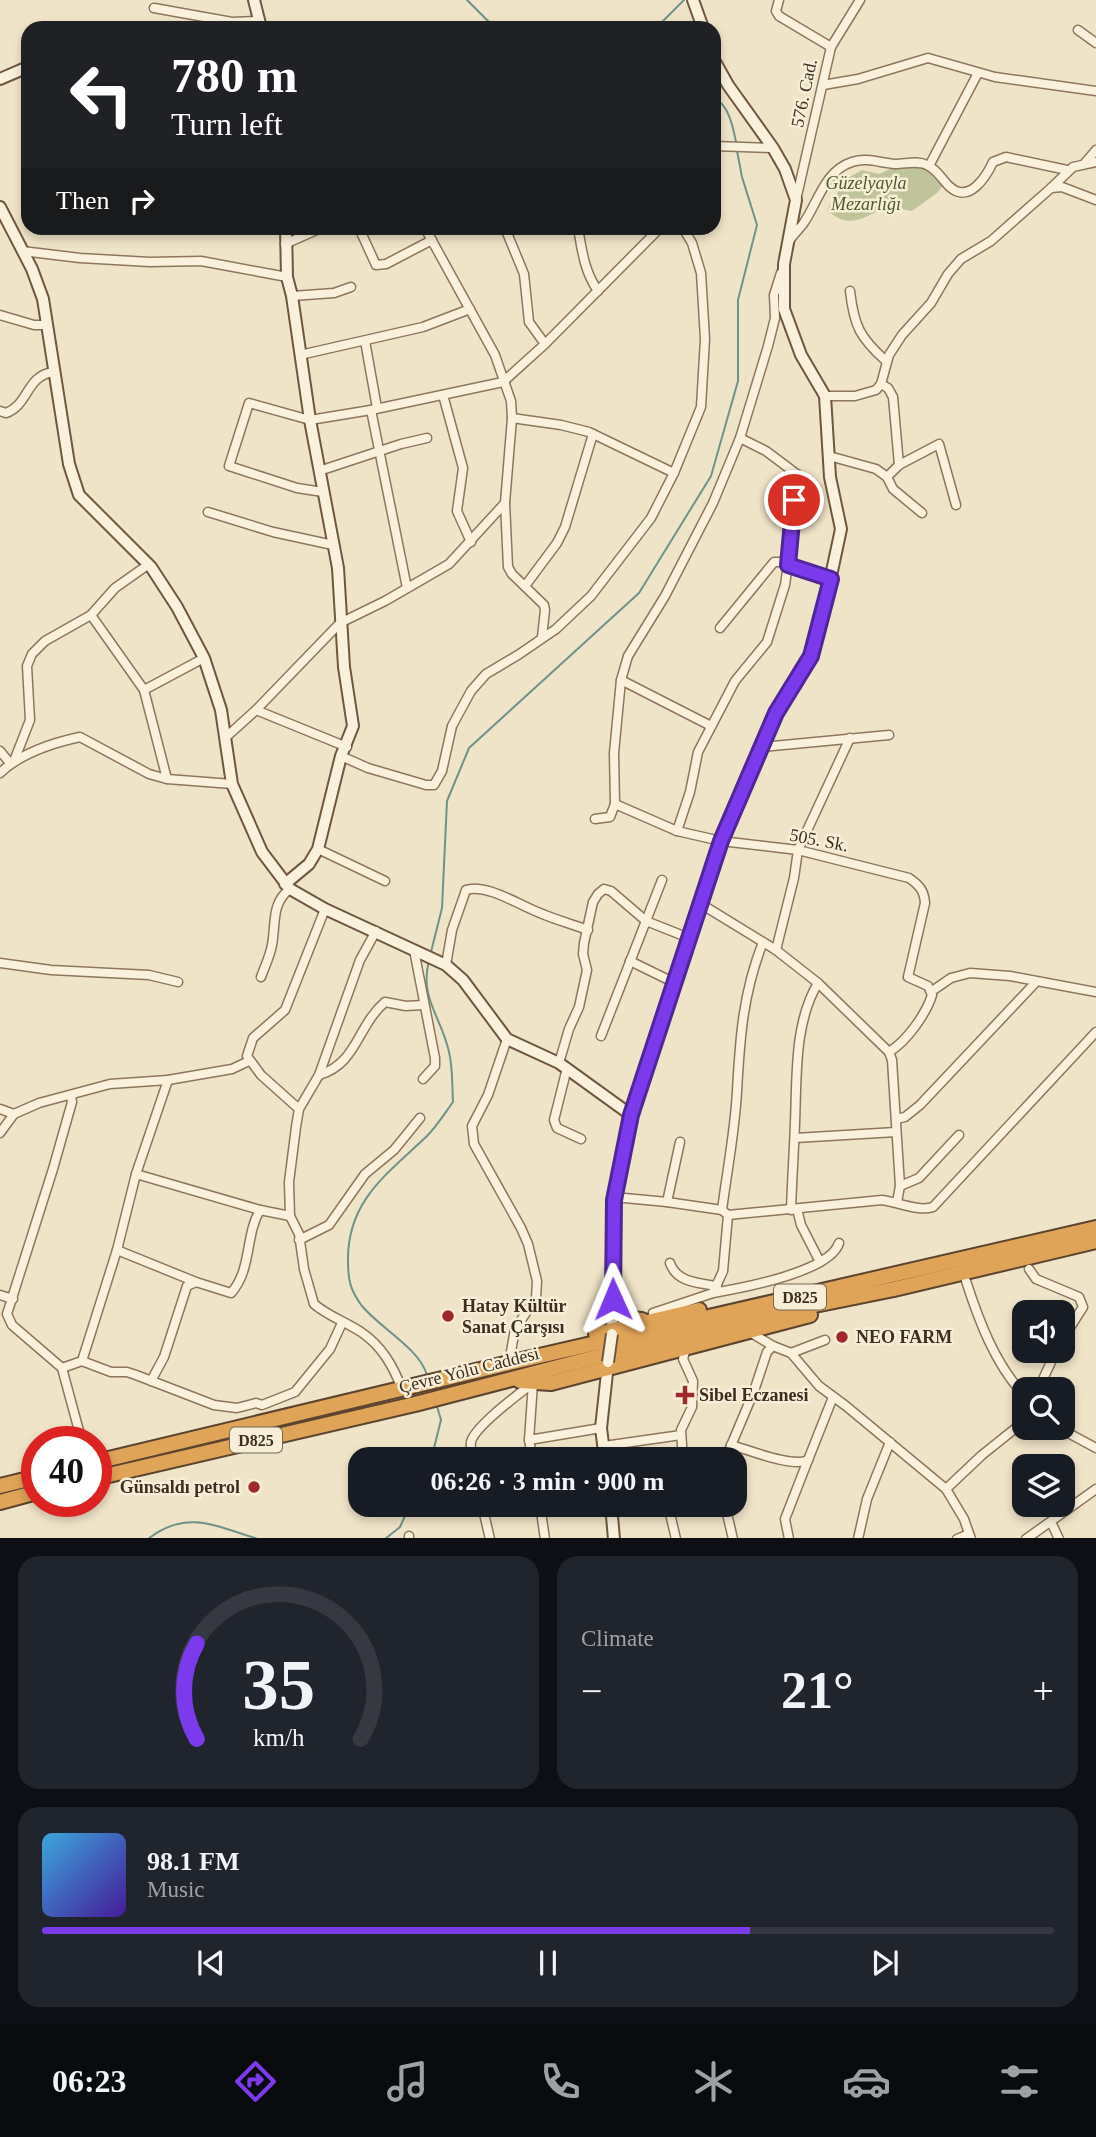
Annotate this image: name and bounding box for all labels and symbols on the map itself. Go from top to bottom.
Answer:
street label: 576. Cad. [787,57,821,129]
park label: Güzelyayla Mezarlığı [826,173,906,214]
pin [764,470,824,530]
street label: 505. Sk. [788,825,850,855]
position arrow [576,1262,650,1336]
road number: D825 [774,1284,826,1310]
place label: Hatay Kültür Sanat Çarşısı [462,1296,567,1337]
marker: Hatay Kültür Sanat Çarşısı [440,1308,456,1324]
place label: NEO FARM [856,1327,952,1347]
marker: NEO FARM [834,1329,850,1345]
street label: Çevre Yolu Caddesi [397,1343,541,1397]
place label: Sibel Eczanesi [699,1385,809,1405]
marker: Sibel Eczanesi [677,1387,693,1403]
speed limit sign: 40 [21,1426,112,1517]
road number: D825 [230,1428,282,1452]
place label: Günsaldı petrol [120,1477,240,1497]
marker: Günsaldı petrol [246,1479,262,1495]

